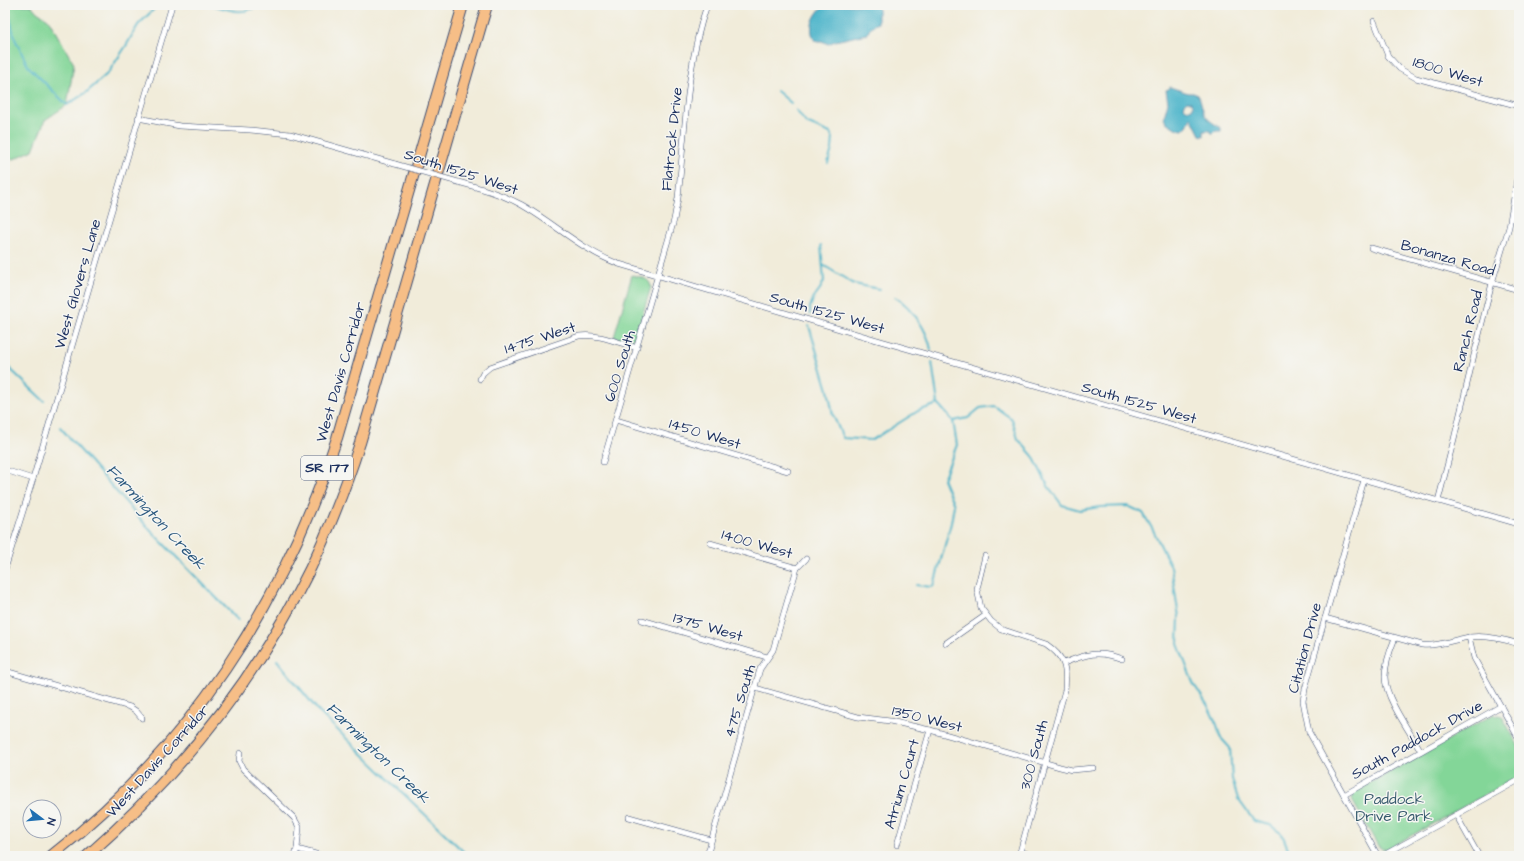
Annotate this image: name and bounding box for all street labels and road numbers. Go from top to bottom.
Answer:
street label: 1800 West [1410,51,1486,93]
street label: Flatrock Drive [656,86,688,192]
street label: South 1525 West [401,144,521,200]
street label: West Glovers Lane [49,217,107,351]
street label: Bonanza Road [1398,235,1498,282]
street label: South 1525 West [767,287,887,339]
street label: Ranch Road [1448,288,1488,374]
street label: West Davis Corridor [311,299,371,445]
street label: 1475 West [502,317,578,359]
street label: 600 South [599,327,641,404]
street label: South 1525 West [1079,377,1199,429]
street label: 1450 West [667,413,743,455]
road number: SR 177 [301,456,353,480]
street label: 1400 West [719,524,795,564]
street label: Citation Drive [1283,600,1327,696]
street label: 1375 West [671,607,745,647]
street label: 475 South [719,661,761,740]
street label: South Paddock Drive [1348,695,1486,785]
street label: West Davis Corridor [102,700,214,822]
street label: 1350 West [890,700,964,738]
street label: 300 South [1015,717,1054,792]
street label: Atrium Court [879,737,925,831]

